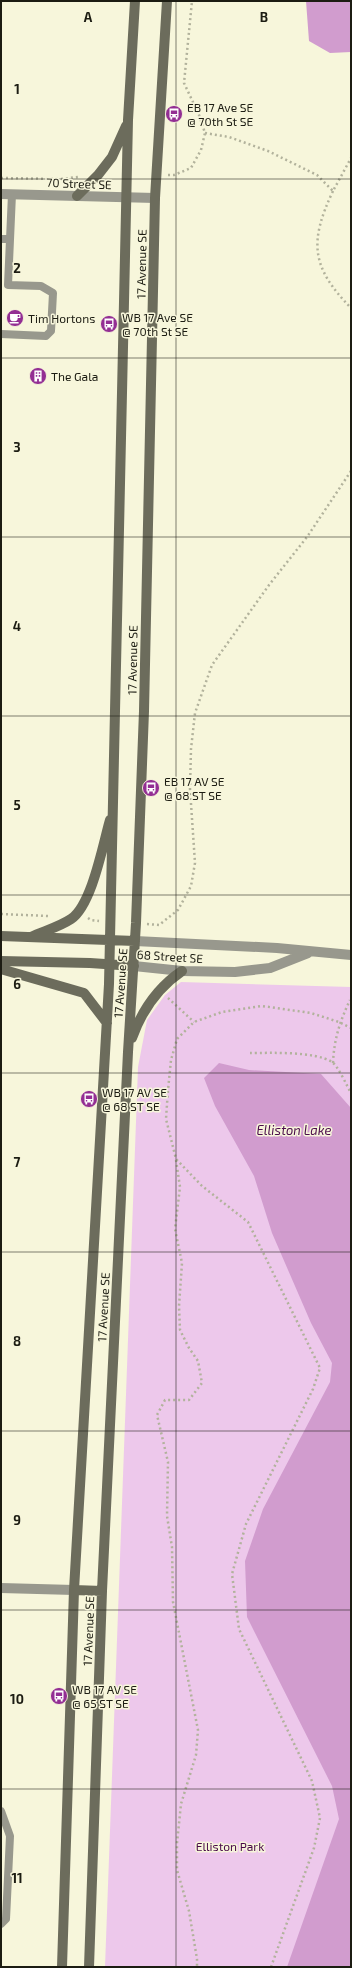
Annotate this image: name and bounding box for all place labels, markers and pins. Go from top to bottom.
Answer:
place label: EB 17 Ave SE @ 70th St SE [187,100,254,128]
bus stop icon: EB 17 Ave SE @ 70th St SE [164,104,184,124]
cafe icon: Tim Hortons [5,308,25,328]
place label: WB 17 Ave SE @ 70th St SE [122,310,193,338]
place label: Tim Hortons [28,311,95,325]
bus stop icon: WB 17 Ave SE @ 70th St SE [99,314,119,334]
building icon: The Gala [28,366,48,386]
place label: The Gala [51,369,98,383]
place label: EB 17 AV SE @ 68 ST SE [164,774,225,802]
bus stop icon: EB 17 AV SE @ 68 ST SE [141,778,161,798]
place label: WB 17 AV SE @ 68 ST SE [102,1085,167,1113]
bus stop icon: WB 17 AV SE @ 68 ST SE [79,1089,99,1109]
place label: WB 17 AV SE @ 65 ST SE [72,1682,137,1710]
bus stop icon: WB 17 AV SE @ 65 ST SE [49,1686,69,1706]

